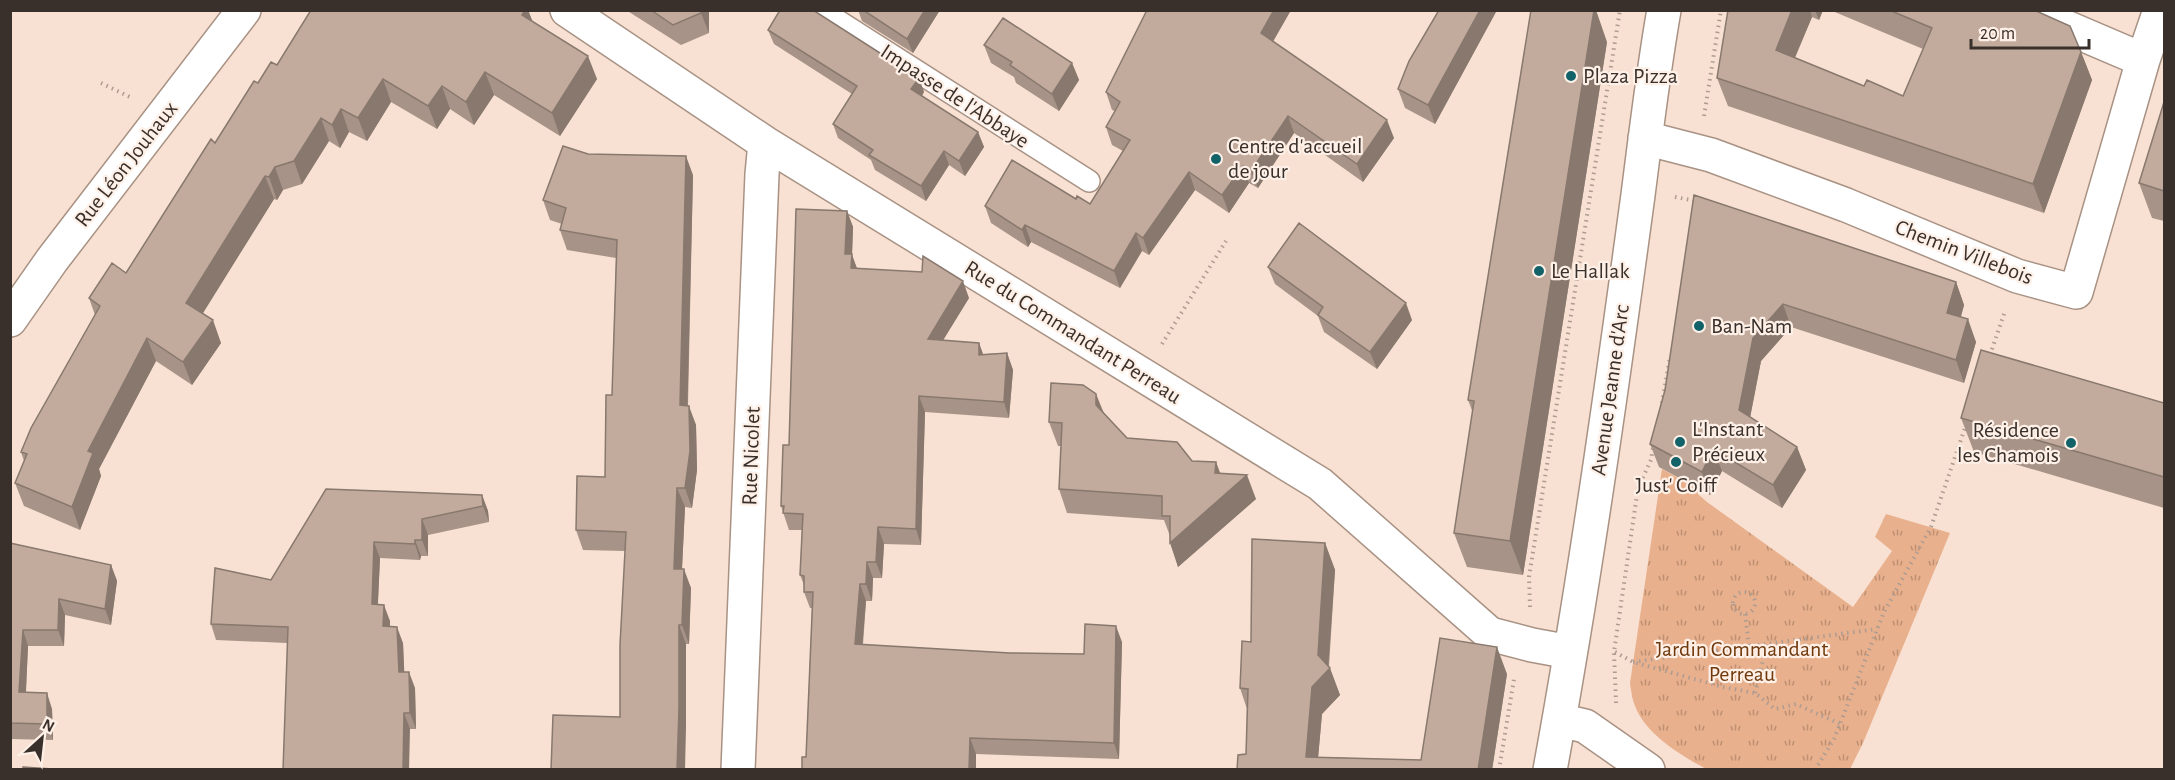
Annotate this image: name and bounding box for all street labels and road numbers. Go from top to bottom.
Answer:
street label: Impasse de l'Abbaye [877,40,1033,152]
street label: Rue Léon Jouhaux [71,97,182,231]
street label: Chemin Villebois [1892,216,2036,288]
street label: Rue du Commandant Perreau [961,256,1185,408]
street label: Avenue Jeanne d'Arc [1587,303,1633,477]
street label: Rue Nicolet [738,406,764,506]

